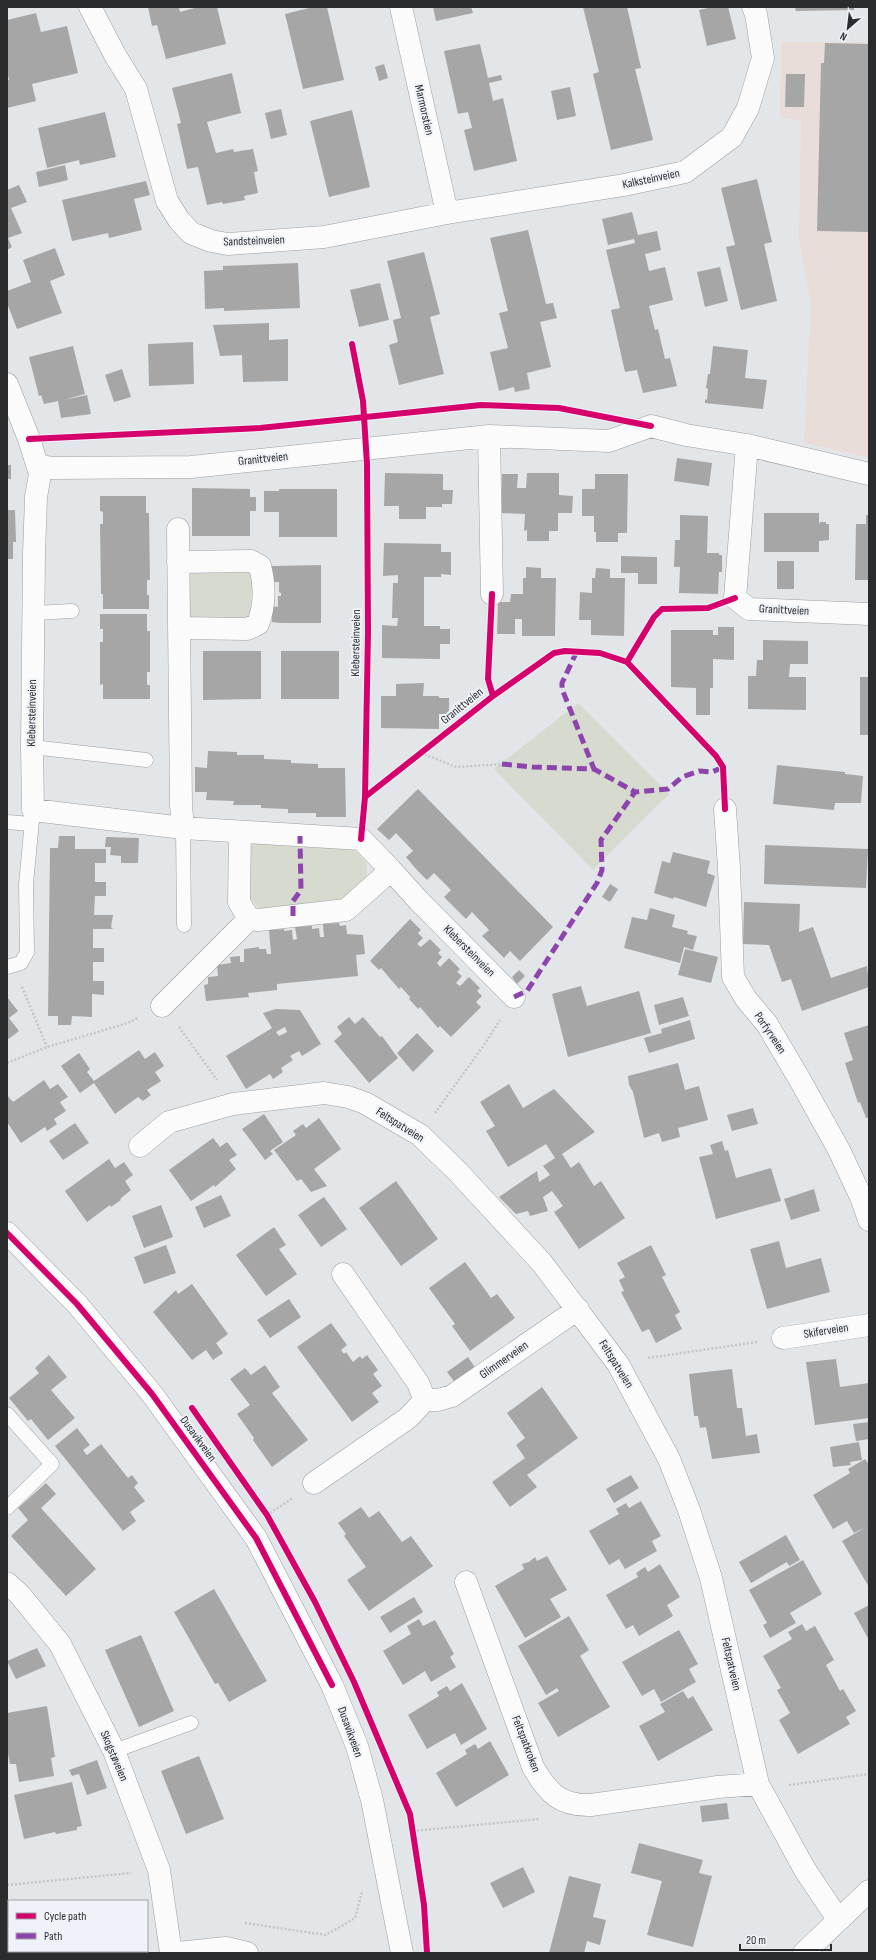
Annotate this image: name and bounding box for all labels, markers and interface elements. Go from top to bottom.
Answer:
north arrow [828,8,868,48]
text: N [838,29,849,44]
street label: Marmorstien [411,83,437,137]
street label: Kalksteinveien [621,166,681,192]
street label: Sandsteinveien [223,232,285,250]
street label: Granittveien [237,449,289,469]
street label: Granittveien [759,601,809,619]
street label: Klebersteinveien [348,609,364,677]
street label: Klebersteinveien [24,679,40,747]
street label: Granittveien [438,684,486,728]
street label: Klebersteinveien [440,922,498,980]
street label: Porfyrveien [751,1009,789,1057]
street label: Feltspatveien [373,1104,427,1146]
street label: Skiferveien [803,1320,849,1342]
street label: Feltspatveien [595,1337,637,1391]
street label: Glimmerveien [477,1338,531,1382]
street label: Dusavikveien [176,1413,220,1465]
street label: Feltspatveien [718,1636,744,1692]
street label: Dusavikveien [334,1705,366,1759]
street label: Feltspatkroken [508,1713,544,1775]
street label: Skogstøveien [97,1728,131,1784]
legend [8,1900,148,1952]
text: Cycle path [44,1909,86,1924]
scale bar [740,1926,831,1952]
text: Path [44,1929,62,1944]
text: 20 m [746,1933,766,1948]

